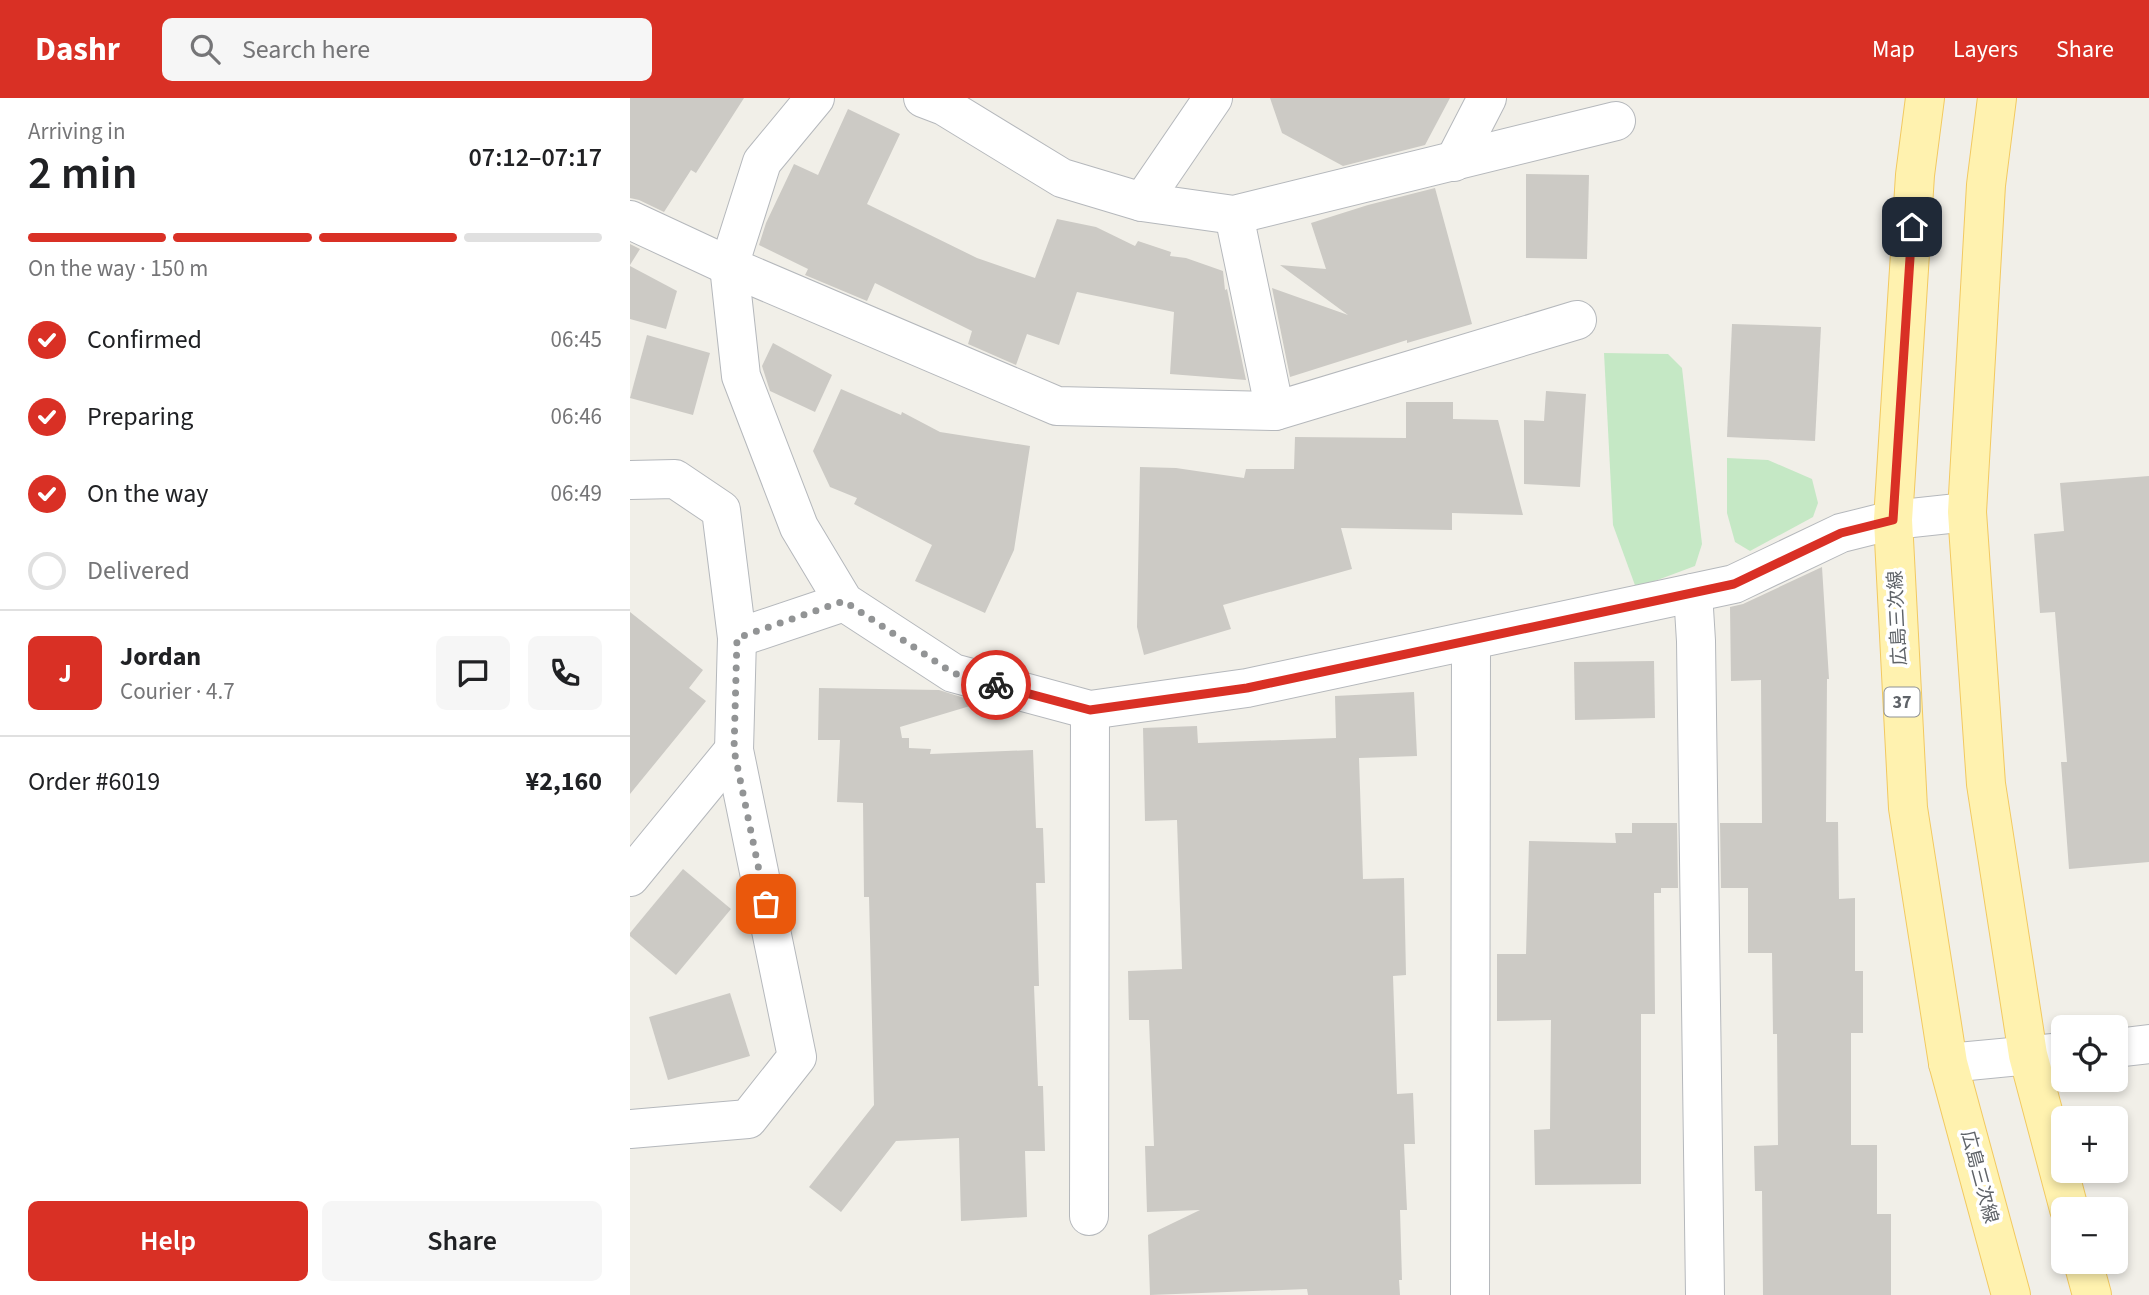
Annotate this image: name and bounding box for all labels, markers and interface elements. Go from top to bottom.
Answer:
search box [162,18,652,81]
text: Dashr [35,26,120,73]
icon: search [186,30,224,68]
text: Search here [242,31,370,68]
text: Map [1872,32,1915,67]
text: Layers [1953,32,2018,67]
text: Share [2056,32,2114,67]
text: Arriving in [28,115,126,148]
text: 07:12–07:17 [469,139,602,176]
text: 2 min [28,141,137,206]
pin [1882,197,1942,257]
icon: home [1893,208,1931,246]
text: On the way · 150 m [28,252,208,285]
icon: check [28,321,66,359]
text: Confirmed [87,321,202,358]
text: 06:45 [551,323,602,356]
icon: check [28,398,66,436]
text: Preparing [87,398,193,435]
text: 06:46 [551,400,602,433]
icon: check [28,475,66,513]
text: On the way [87,475,208,512]
text: 06:49 [551,477,602,510]
text: Delivered [87,552,190,589]
street label: 広島三次線 [1882,570,1914,666]
button: chat [436,636,510,710]
button: phone [528,636,602,710]
text: Jordan [120,638,201,675]
courier [961,650,1031,720]
text: J [58,655,72,692]
icon: bike [977,666,1015,704]
text: Courier · 4.7 [120,675,235,708]
road number: 37 [1884,688,1920,716]
text: Order #6019 [28,763,160,800]
text: ¥2,160 [526,763,602,800]
pin [736,874,796,934]
icon: bag [747,885,785,923]
map controls [2051,1015,2128,1274]
button: locate [2051,1015,2128,1092]
button: + [2051,1106,2128,1183]
street label: 広島三次線 [1954,1128,2004,1226]
button: − [2051,1197,2128,1274]
button: Help [28,1201,308,1281]
button: Share [322,1201,602,1281]

